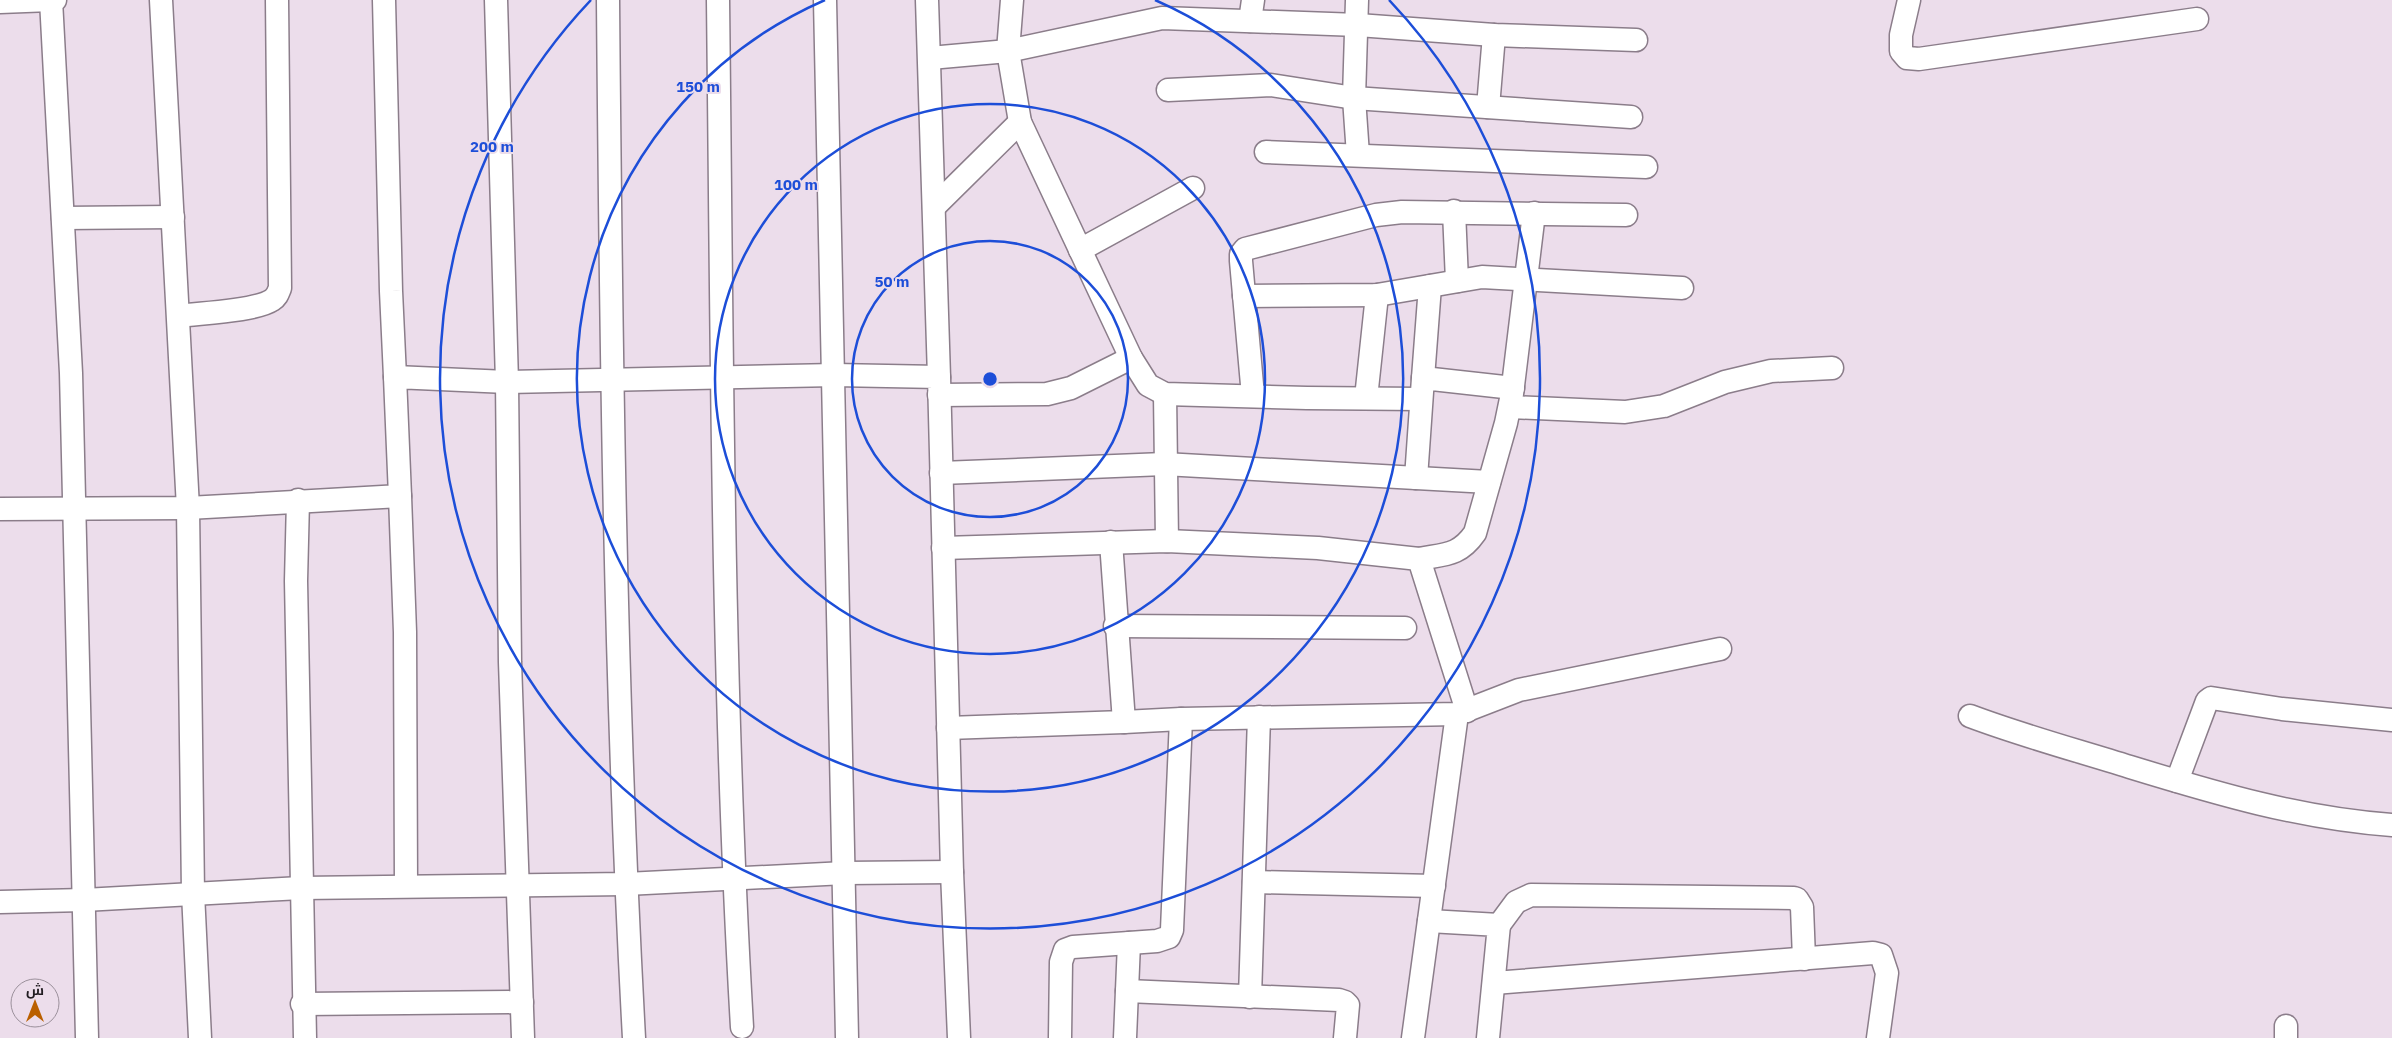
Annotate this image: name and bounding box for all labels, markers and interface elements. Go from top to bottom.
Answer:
text: 150 m [676,77,720,96]
text: 200 m [470,137,514,156]
text: 100 m [774,175,818,194]
text: 50 m [875,272,909,291]
centre of rings [981,370,999,388]
north arrow [10,978,60,1028]
text: ش [26,981,44,999]

